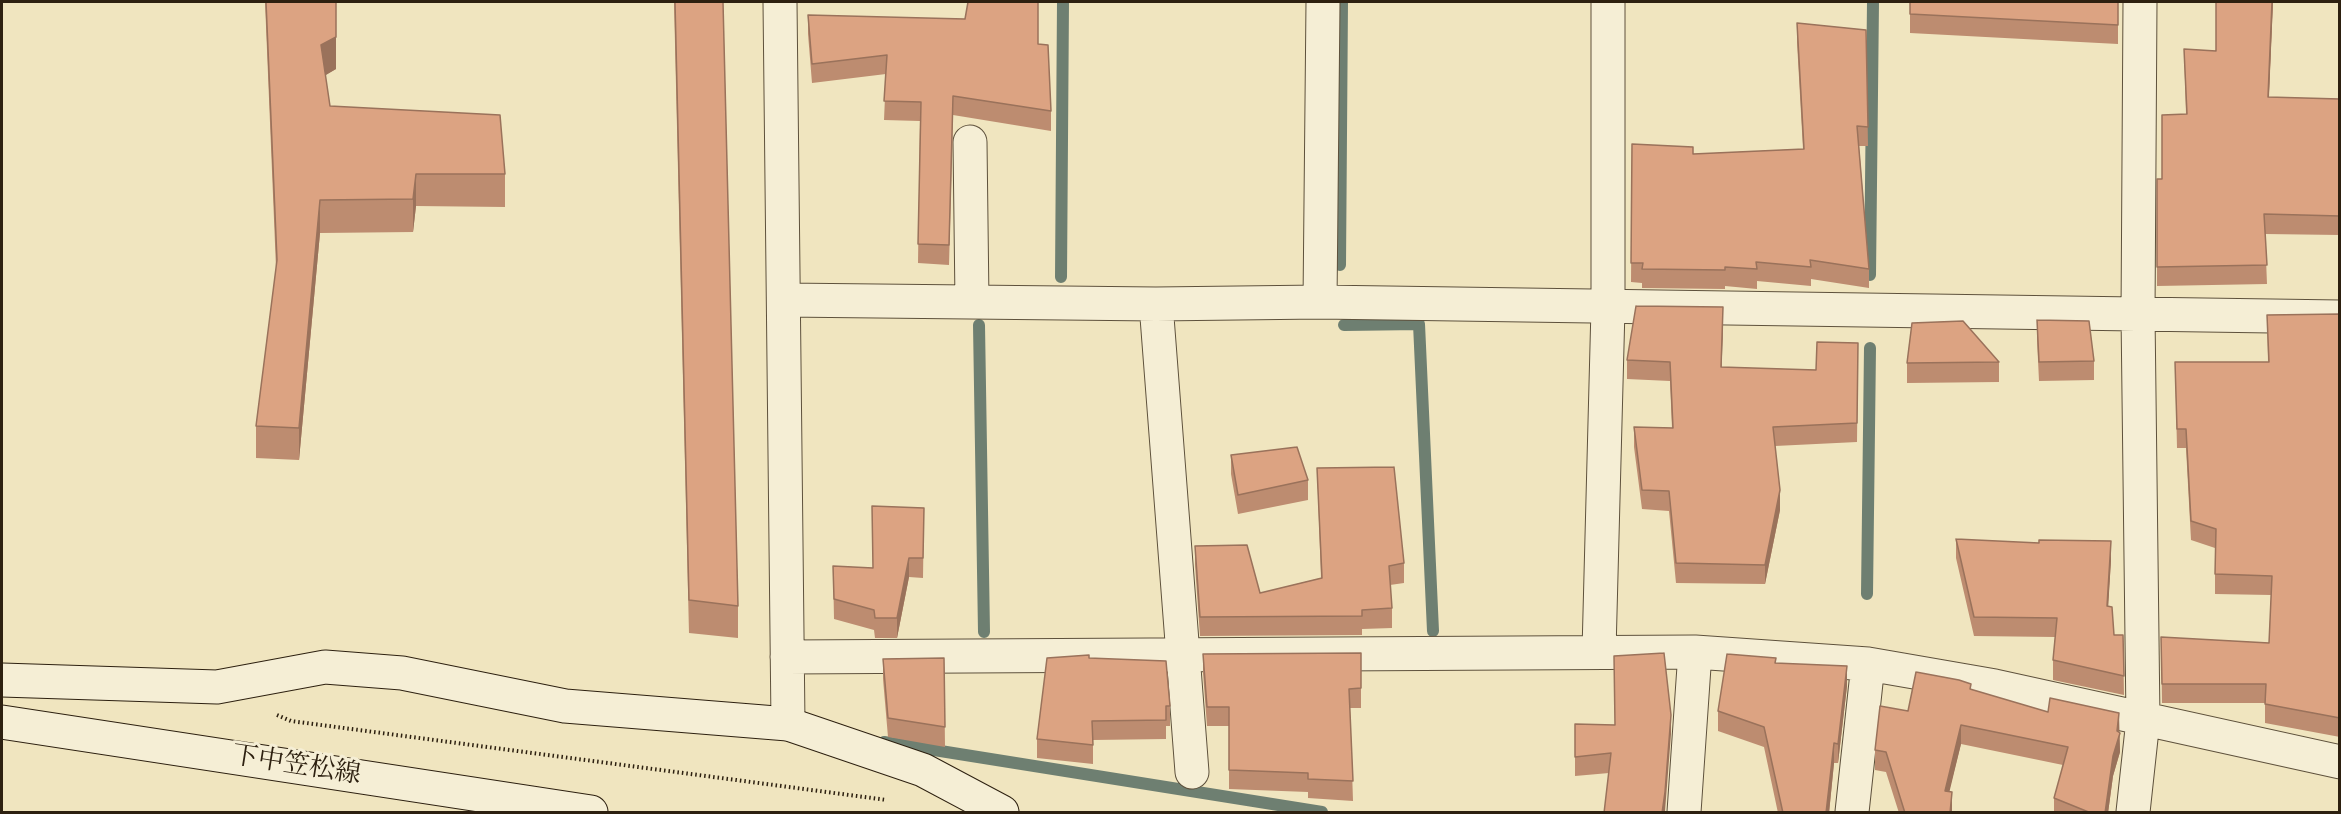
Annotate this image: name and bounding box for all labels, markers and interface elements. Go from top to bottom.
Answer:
street label: 下中笠松線 [229,741,363,793]

